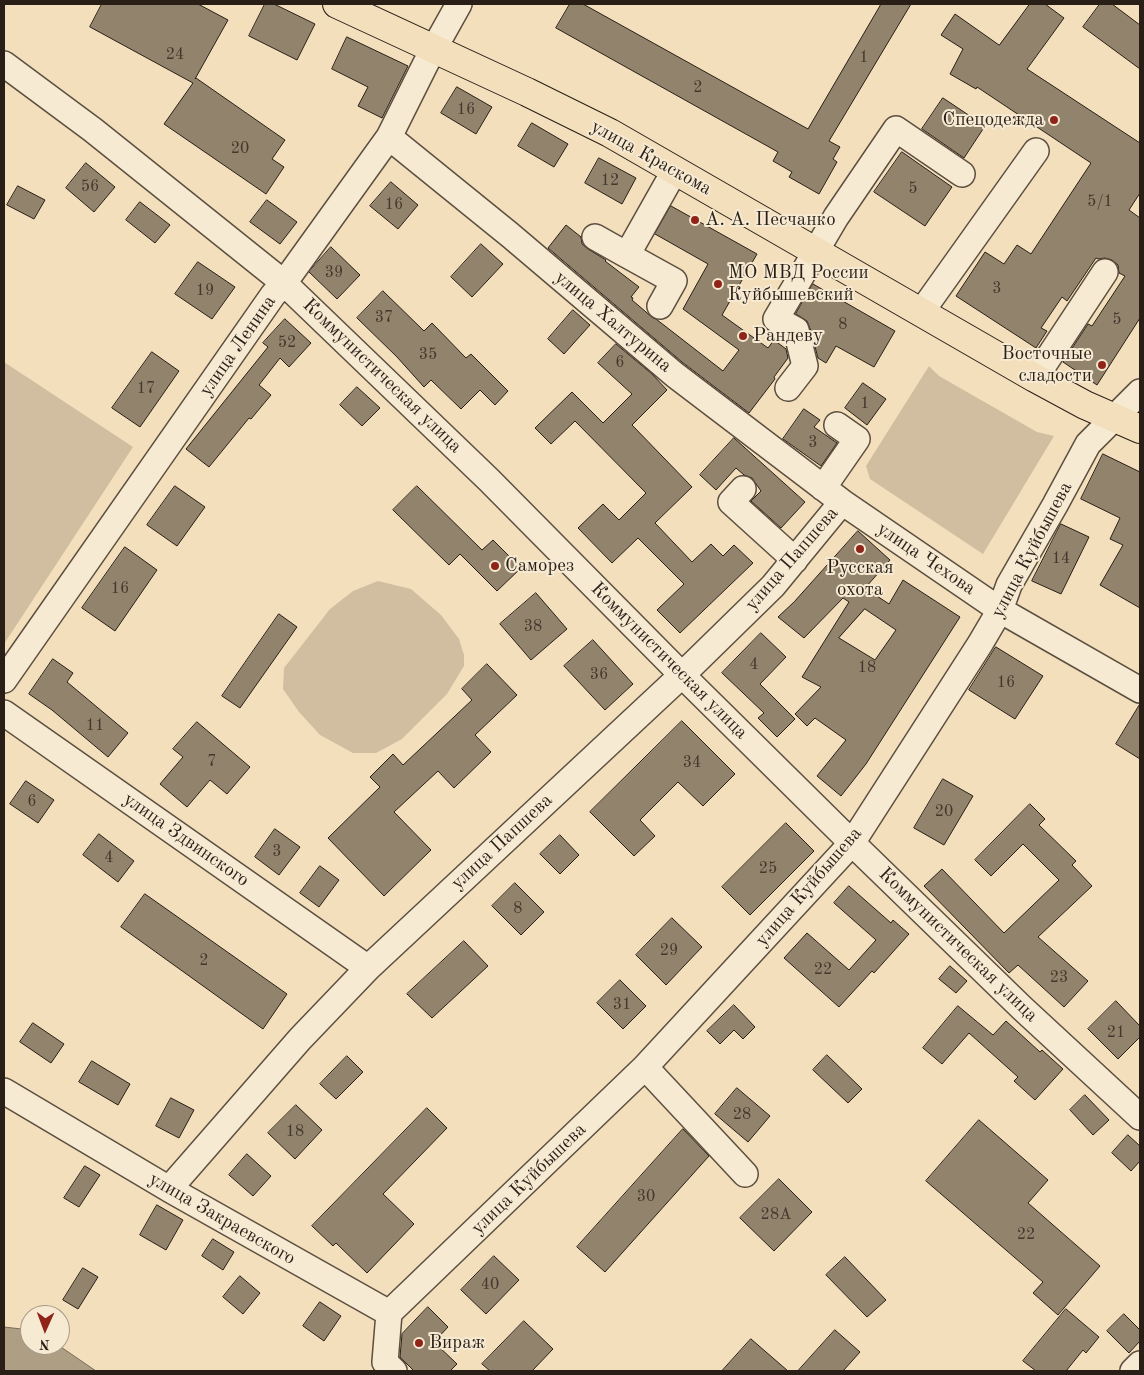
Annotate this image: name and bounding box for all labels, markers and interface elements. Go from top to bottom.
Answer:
house number: 24 [166,45,184,65]
house number: 1 [859,48,869,68]
house number: 2 [693,78,703,98]
house number: 16 [457,100,475,120]
place label: Спецодежда [942,109,1044,131]
marker: Спецодежда [1048,114,1060,126]
street label: улица Краскома [587,115,715,201]
house number: 20 [231,139,249,159]
house number: 12 [601,171,619,191]
house number: 56 [81,177,99,197]
house number: 5 [908,179,918,199]
house number: 5/1 [1087,192,1113,212]
house number: 16 [385,195,403,215]
place label: А. А. Песчанко [705,209,836,231]
marker: А. А. Песчанко [689,214,701,226]
place label: МО МВД России Куйбышевский [728,262,869,306]
house number: 39 [325,263,343,283]
street label: улица Халтурина [550,266,676,378]
marker: МО МВД России Куйбышевский [712,278,724,290]
house number: 3 [992,279,1002,299]
house number: 19 [196,281,214,301]
street label: улица Ленина [195,291,281,401]
street label: Коммунистическая улица [298,294,466,458]
house number: 37 [375,308,393,328]
house number: 5 [1112,310,1122,330]
house number: 8 [838,315,848,335]
place label: Рандеву [753,325,823,347]
marker: Рандеву [737,330,749,342]
house number: 52 [278,333,296,353]
place label: Восточные сладости [1002,343,1092,387]
house number: 35 [419,345,437,365]
house number: 6 [615,353,625,373]
marker: Восточные сладости [1096,359,1108,371]
house number: 17 [137,379,155,399]
house number: 1 [860,394,870,414]
house number: 3 [808,433,818,453]
street label: улица Куйбышева [987,478,1077,622]
street label: улица Папшева [741,502,843,616]
street label: улица Чехова [872,518,980,600]
marker: Русская охота [854,543,866,555]
house number: 14 [1052,549,1070,569]
place label: Саморез [505,555,574,577]
place label: Русская охота [826,557,894,601]
marker: Саморез [489,560,501,572]
street label: Коммунистическая улица [586,578,752,744]
house number: 16 [111,579,129,599]
house number: 38 [524,617,542,637]
house number: 4 [749,655,759,675]
house number: 18 [858,658,876,678]
house number: 36 [590,665,608,685]
house number: 16 [997,673,1015,693]
house number: 11 [86,716,104,736]
house number: 7 [207,752,217,772]
house number: 34 [683,753,701,773]
street label: улица Здвинского [119,788,253,892]
street label: улица Папшева [447,789,557,895]
house number: 6 [27,792,37,812]
house number: 20 [935,802,953,822]
street label: улица Куйбышева [751,823,867,951]
house number: 3 [272,842,282,862]
house number: 4 [104,848,114,868]
house number: 25 [759,859,777,879]
street label: Коммунистическая улица [874,863,1042,1027]
house number: 8 [513,899,523,919]
house number: 29 [660,941,678,961]
house number: 2 [199,951,209,971]
house number: 22 [814,960,832,980]
house number: 23 [1050,968,1068,988]
house number: 31 [613,995,631,1015]
house number: 21 [1107,1023,1125,1043]
house number: 28 [733,1105,751,1125]
street label: улица Куйбышева [467,1118,591,1240]
house number: 18 [286,1122,304,1142]
street label: улица Закраевского [145,1168,299,1270]
house number: 30 [637,1187,655,1207]
house number: 28А [761,1205,791,1225]
house number: 22 [1017,1225,1035,1245]
house number: 40 [481,1275,499,1295]
north arrow [20,1305,70,1355]
place label: Вираж [429,1332,485,1354]
text: N [39,1337,50,1351]
marker: Вираж [413,1337,425,1349]

